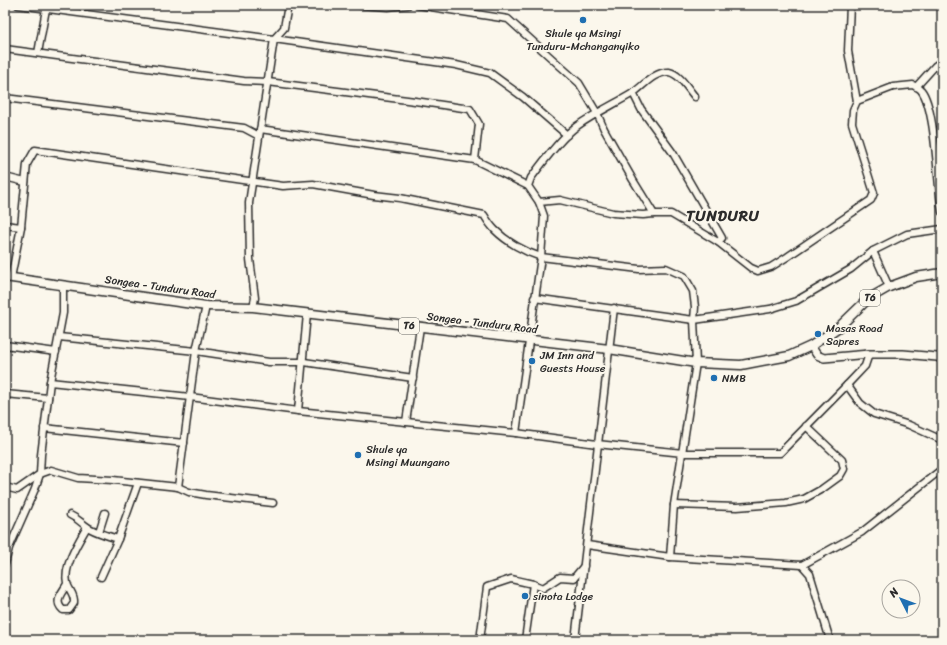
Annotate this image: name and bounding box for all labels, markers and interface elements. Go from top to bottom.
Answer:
marker: Shule ya Msingi Tunduru-Mchanganyiko [578,15,588,25]
place label: Shule ya Msingi Tunduru-Mchanganyiko [527,24,640,56]
district label: TUNDURU [686,203,760,229]
street label: Songea - Tunduru Road [103,270,218,304]
road number: T6 [860,290,880,306]
street label: Songea - Tunduru Road [426,307,540,339]
road number: T6 [399,318,419,334]
place label: Masas Road Sapres [826,319,884,351]
marker: Masas Road Sapres [813,329,823,339]
place label: JM Inn and Guests House [539,346,606,378]
marker: JM Inn and Guests House [527,356,537,366]
place label: NMB [722,369,746,388]
marker: NMB [709,373,719,383]
place label: Shule ya Msingi Muungano [366,440,450,472]
marker: Shule ya Msingi Muungano [353,450,363,460]
north arrow [881,579,921,619]
text: N [884,583,904,603]
place label: sinota Lodge [532,587,593,606]
marker: sinota Lodge [520,591,530,601]

